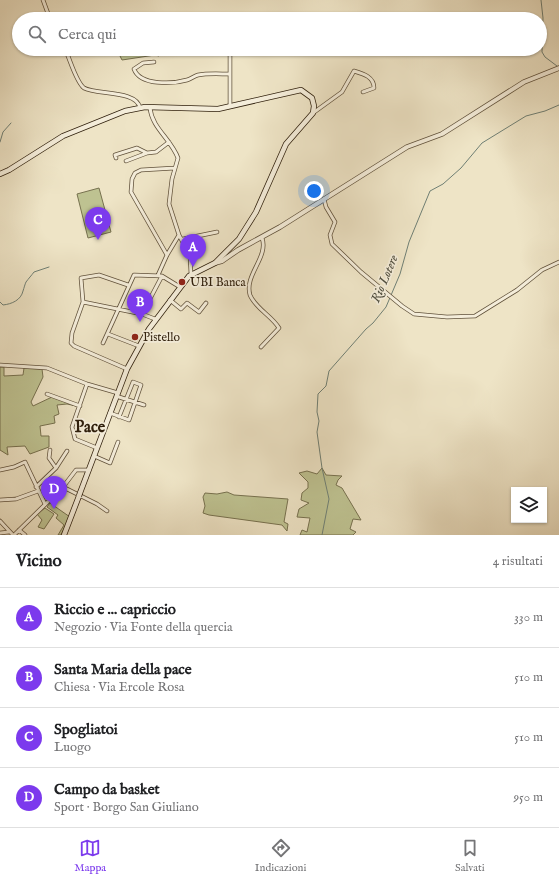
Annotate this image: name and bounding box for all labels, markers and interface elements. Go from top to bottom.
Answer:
search box [12,12,547,56]
icon: search [26,23,48,45]
text: Cerca qui [58,25,117,44]
your location [304,181,324,201]
pin: C [85,207,111,240]
pin: A [180,234,206,267]
water label: Rio Lotere [367,252,403,305]
place label: UBI Banca [190,275,246,290]
marker: UBI Banca [177,277,187,287]
pin: B [127,289,153,322]
place label: Pistello [143,330,180,345]
marker: Pistello [130,332,140,342]
district label: Pace [75,418,106,438]
pin: D [41,476,67,509]
map controls [511,487,547,523]
button: layers [511,487,547,523]
text: Vicino [16,551,62,572]
text: 4 risultati [493,553,543,570]
text: Riccio e ... capriccio [54,600,176,619]
text: A [25,609,33,626]
text: 330 m [514,609,543,626]
text: Negozio · Via Fonte della quercia [54,619,233,636]
text: Santa Maria della pace [54,660,192,679]
text: B [25,669,33,686]
text: 510 m [514,669,543,686]
text: Chiesa · Via Ercole Rosa [54,679,184,696]
text: Spogliatoi [54,720,118,739]
text: C [24,729,34,746]
text: 510 m [514,729,543,746]
text: Luogo [54,739,91,756]
text: Campo da basket [54,780,160,799]
text: D [24,789,34,806]
text: 950 m [513,789,543,806]
text: Sport · Borgo San Giuliano [54,799,199,816]
tab: Mappa [74,837,106,875]
tab: Indicazioni [255,837,306,875]
tab: Salvati [455,837,485,875]

